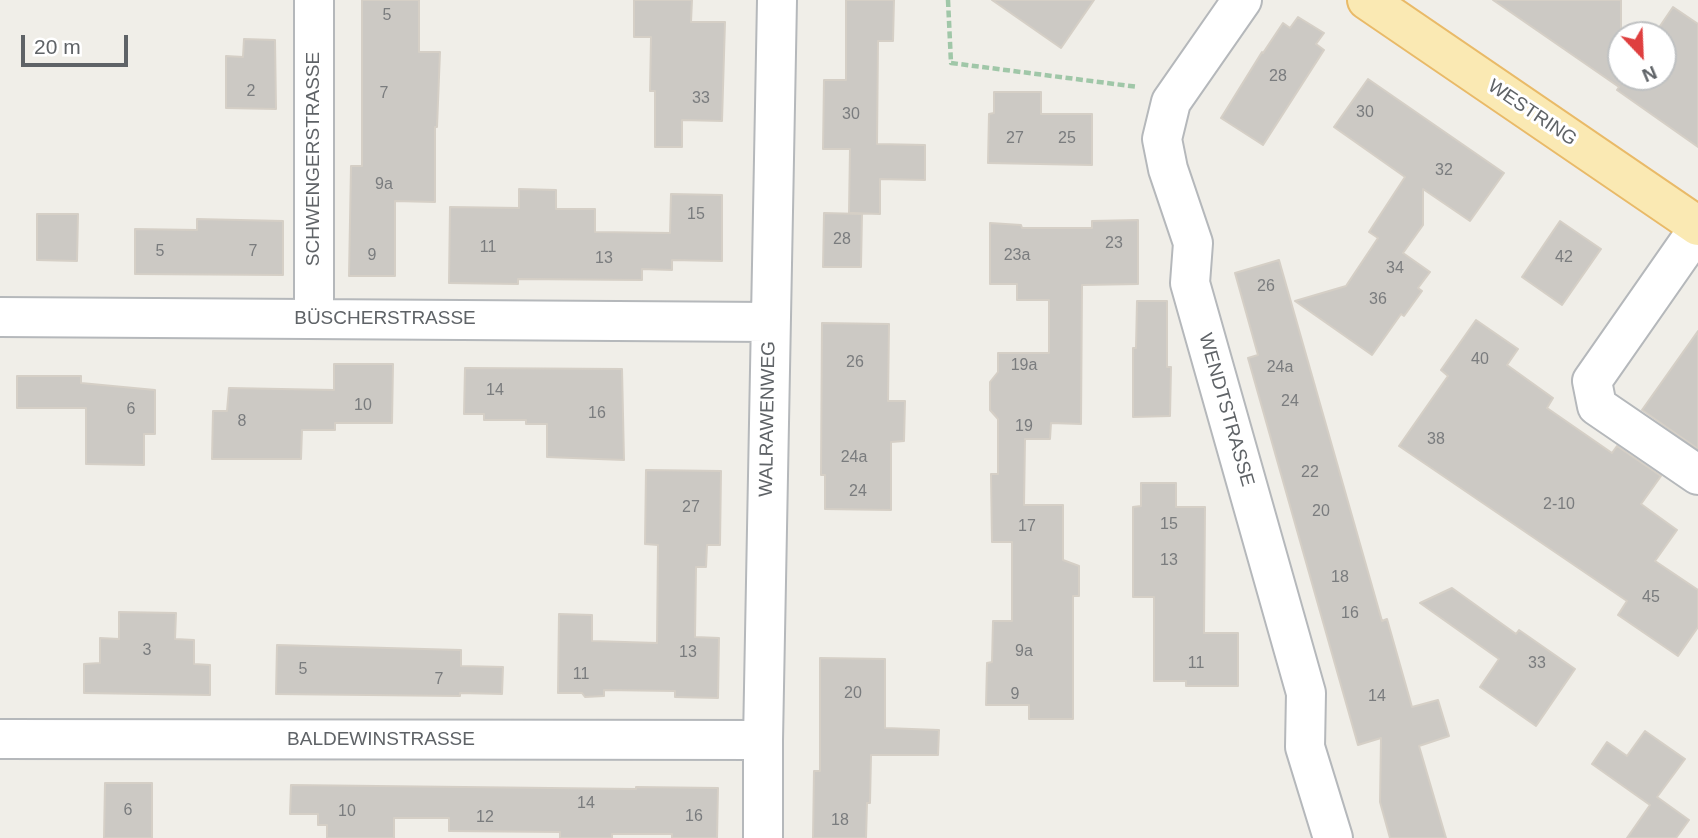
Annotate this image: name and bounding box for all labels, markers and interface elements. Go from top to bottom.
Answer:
house number: 5 [383,6,391,26]
scale bar [24,21,131,65]
north arrow [1607,21,1677,91]
text: 20 m [34,35,81,58]
street label: SCHWENGERSTRASSE [303,52,325,266]
text: N [1639,62,1660,86]
house number: 28 [1269,67,1287,87]
street label: WESTRING [1483,75,1581,151]
house number: 2 [247,82,255,102]
house number: 7 [380,84,388,104]
house number: 33 [692,89,710,109]
house number: 30 [1356,103,1374,123]
house number: 30 [842,105,860,125]
house number: 27 [1006,129,1024,149]
house number: 25 [1058,129,1076,149]
house number: 32 [1435,161,1453,181]
house number: 9a [375,175,393,195]
house number: 15 [687,205,705,225]
house number: 28 [833,230,851,250]
house number: 23 [1105,234,1123,254]
house number: 11 [480,238,496,258]
house number: 5 [156,242,164,262]
house number: 7 [249,242,257,262]
house number: 9 [368,246,376,266]
house number: 23a [1004,246,1030,266]
house number: 42 [1555,248,1573,268]
house number: 13 [595,249,613,269]
house number: 34 [1386,259,1404,279]
house number: 26 [1257,277,1275,297]
house number: 36 [1369,290,1387,310]
street label: BÜSCHERSTRASSE [294,308,476,330]
street label: WENDTSTRASSE [1193,331,1259,489]
street label: WALRAWENWEG [755,341,781,497]
house number: 40 [1471,350,1489,370]
house number: 26 [846,353,864,373]
house number: 19a [1011,356,1037,376]
house number: 24a [1267,358,1293,378]
house number: 14 [486,381,504,401]
house number: 24 [1281,392,1299,412]
house number: 10 [354,396,372,416]
house number: 6 [127,400,135,420]
house number: 16 [588,404,606,424]
house number: 8 [238,412,246,432]
house number: 19 [1015,417,1033,437]
house number: 38 [1427,430,1445,450]
house number: 24a [841,448,867,468]
house number: 22 [1301,463,1319,483]
house number: 24 [849,482,867,502]
house number: 2-10 [1543,495,1575,515]
house number: 27 [682,498,700,518]
house number: 20 [1312,502,1330,522]
house number: 15 [1160,515,1178,535]
house number: 17 [1018,517,1036,537]
house number: 13 [1160,551,1178,571]
house number: 18 [1331,568,1349,588]
house number: 45 [1642,588,1660,608]
house number: 16 [1341,604,1359,624]
house number: 3 [143,641,151,661]
house number: 9a [1015,642,1033,662]
house number: 13 [679,643,697,663]
house number: 11 [1188,654,1204,674]
house number: 33 [1528,654,1546,674]
house number: 5 [299,660,307,680]
house number: 11 [573,665,589,685]
house number: 7 [435,670,443,690]
house number: 20 [844,684,862,704]
house number: 9 [1011,685,1019,705]
house number: 14 [1368,687,1386,707]
street label: BALDEWINSTRASSE [287,729,475,751]
house number: 14 [577,794,595,814]
house number: 6 [124,801,132,821]
house number: 10 [338,802,356,822]
house number: 16 [685,807,703,827]
house number: 12 [476,808,494,828]
house number: 18 [831,811,849,831]

